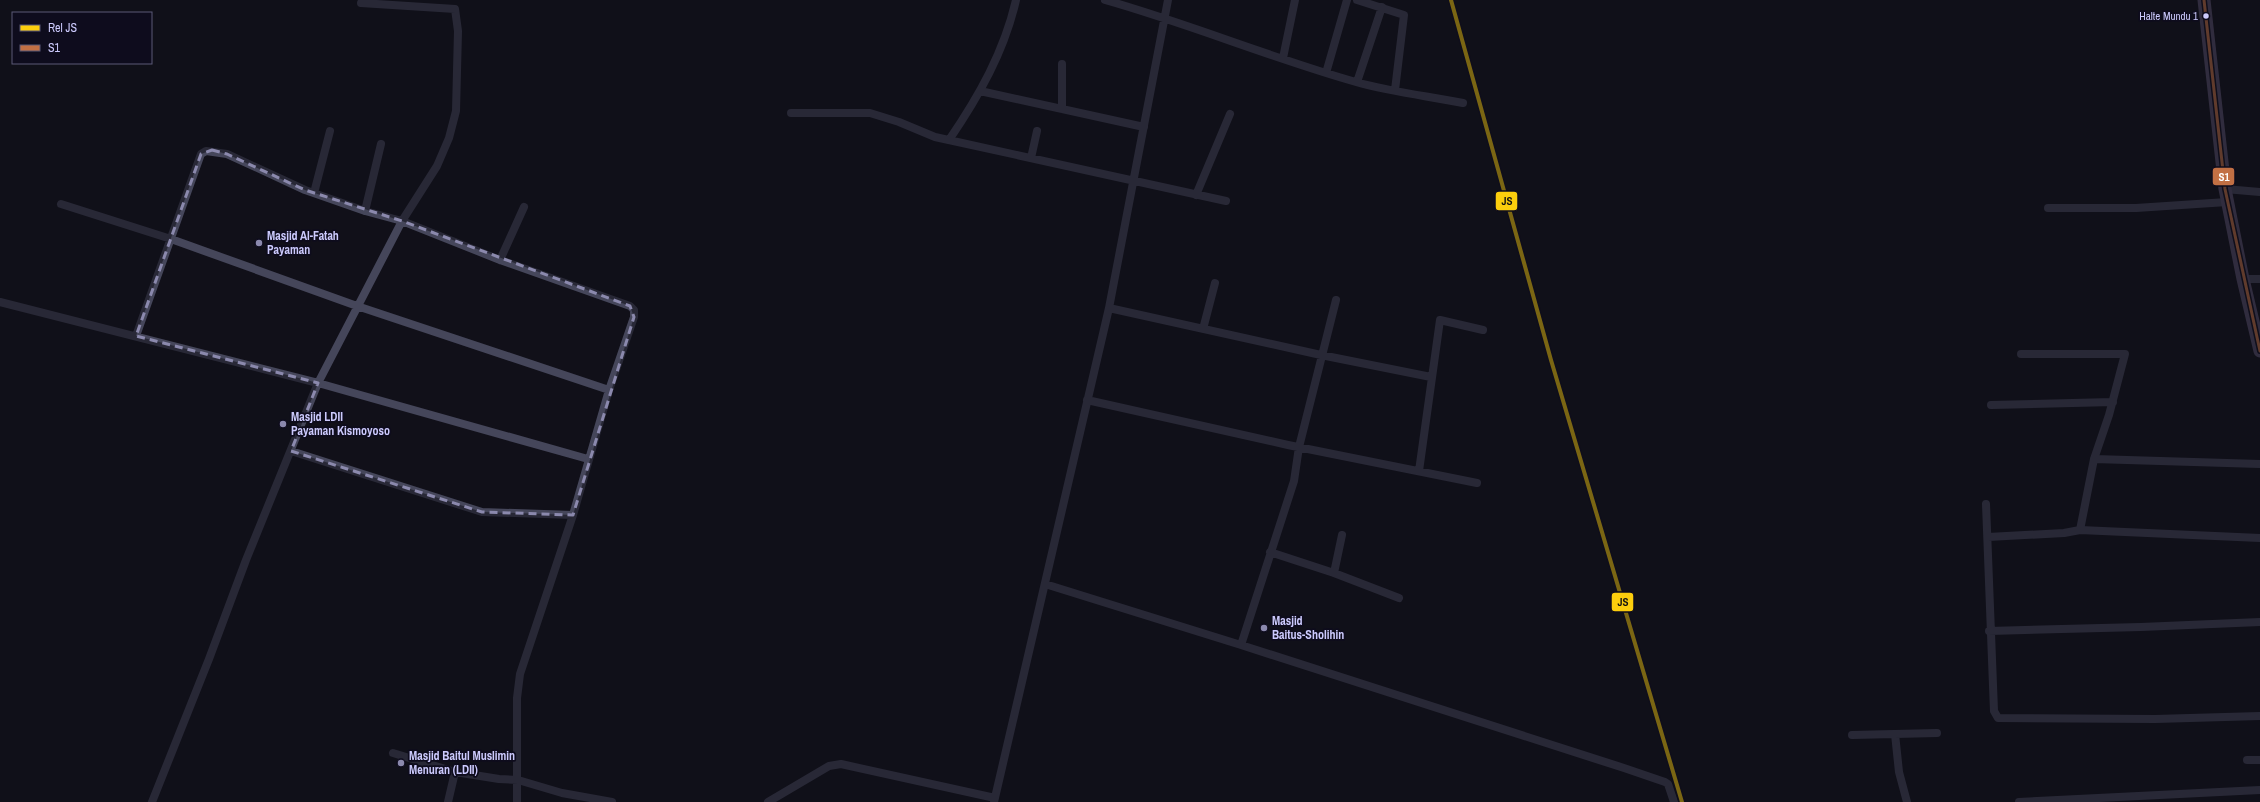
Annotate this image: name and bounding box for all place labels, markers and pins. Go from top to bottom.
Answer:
place label: Halte Mundu 1 [2139,9,2198,23]
marker: Halte Mundu 1 [2201,11,2211,21]
place label: Masjid Al-Fatah Payaman [267,228,339,258]
marker: Masjid Al-Fatah Payaman [254,238,264,248]
place label: Masjid LDII Payaman Kismoyoso [291,409,390,439]
marker: Masjid LDII Payaman Kismoyoso [278,419,288,429]
place label: Masjid Baitus-Sholihin [1272,613,1344,643]
marker: Masjid Baitus-Sholihin [1259,623,1269,633]
place label: Masjid Baitul Muslimin Menuran (LDII) [409,748,515,778]
marker: Masjid Baitul Muslimin Menuran (LDII) [396,758,406,768]

